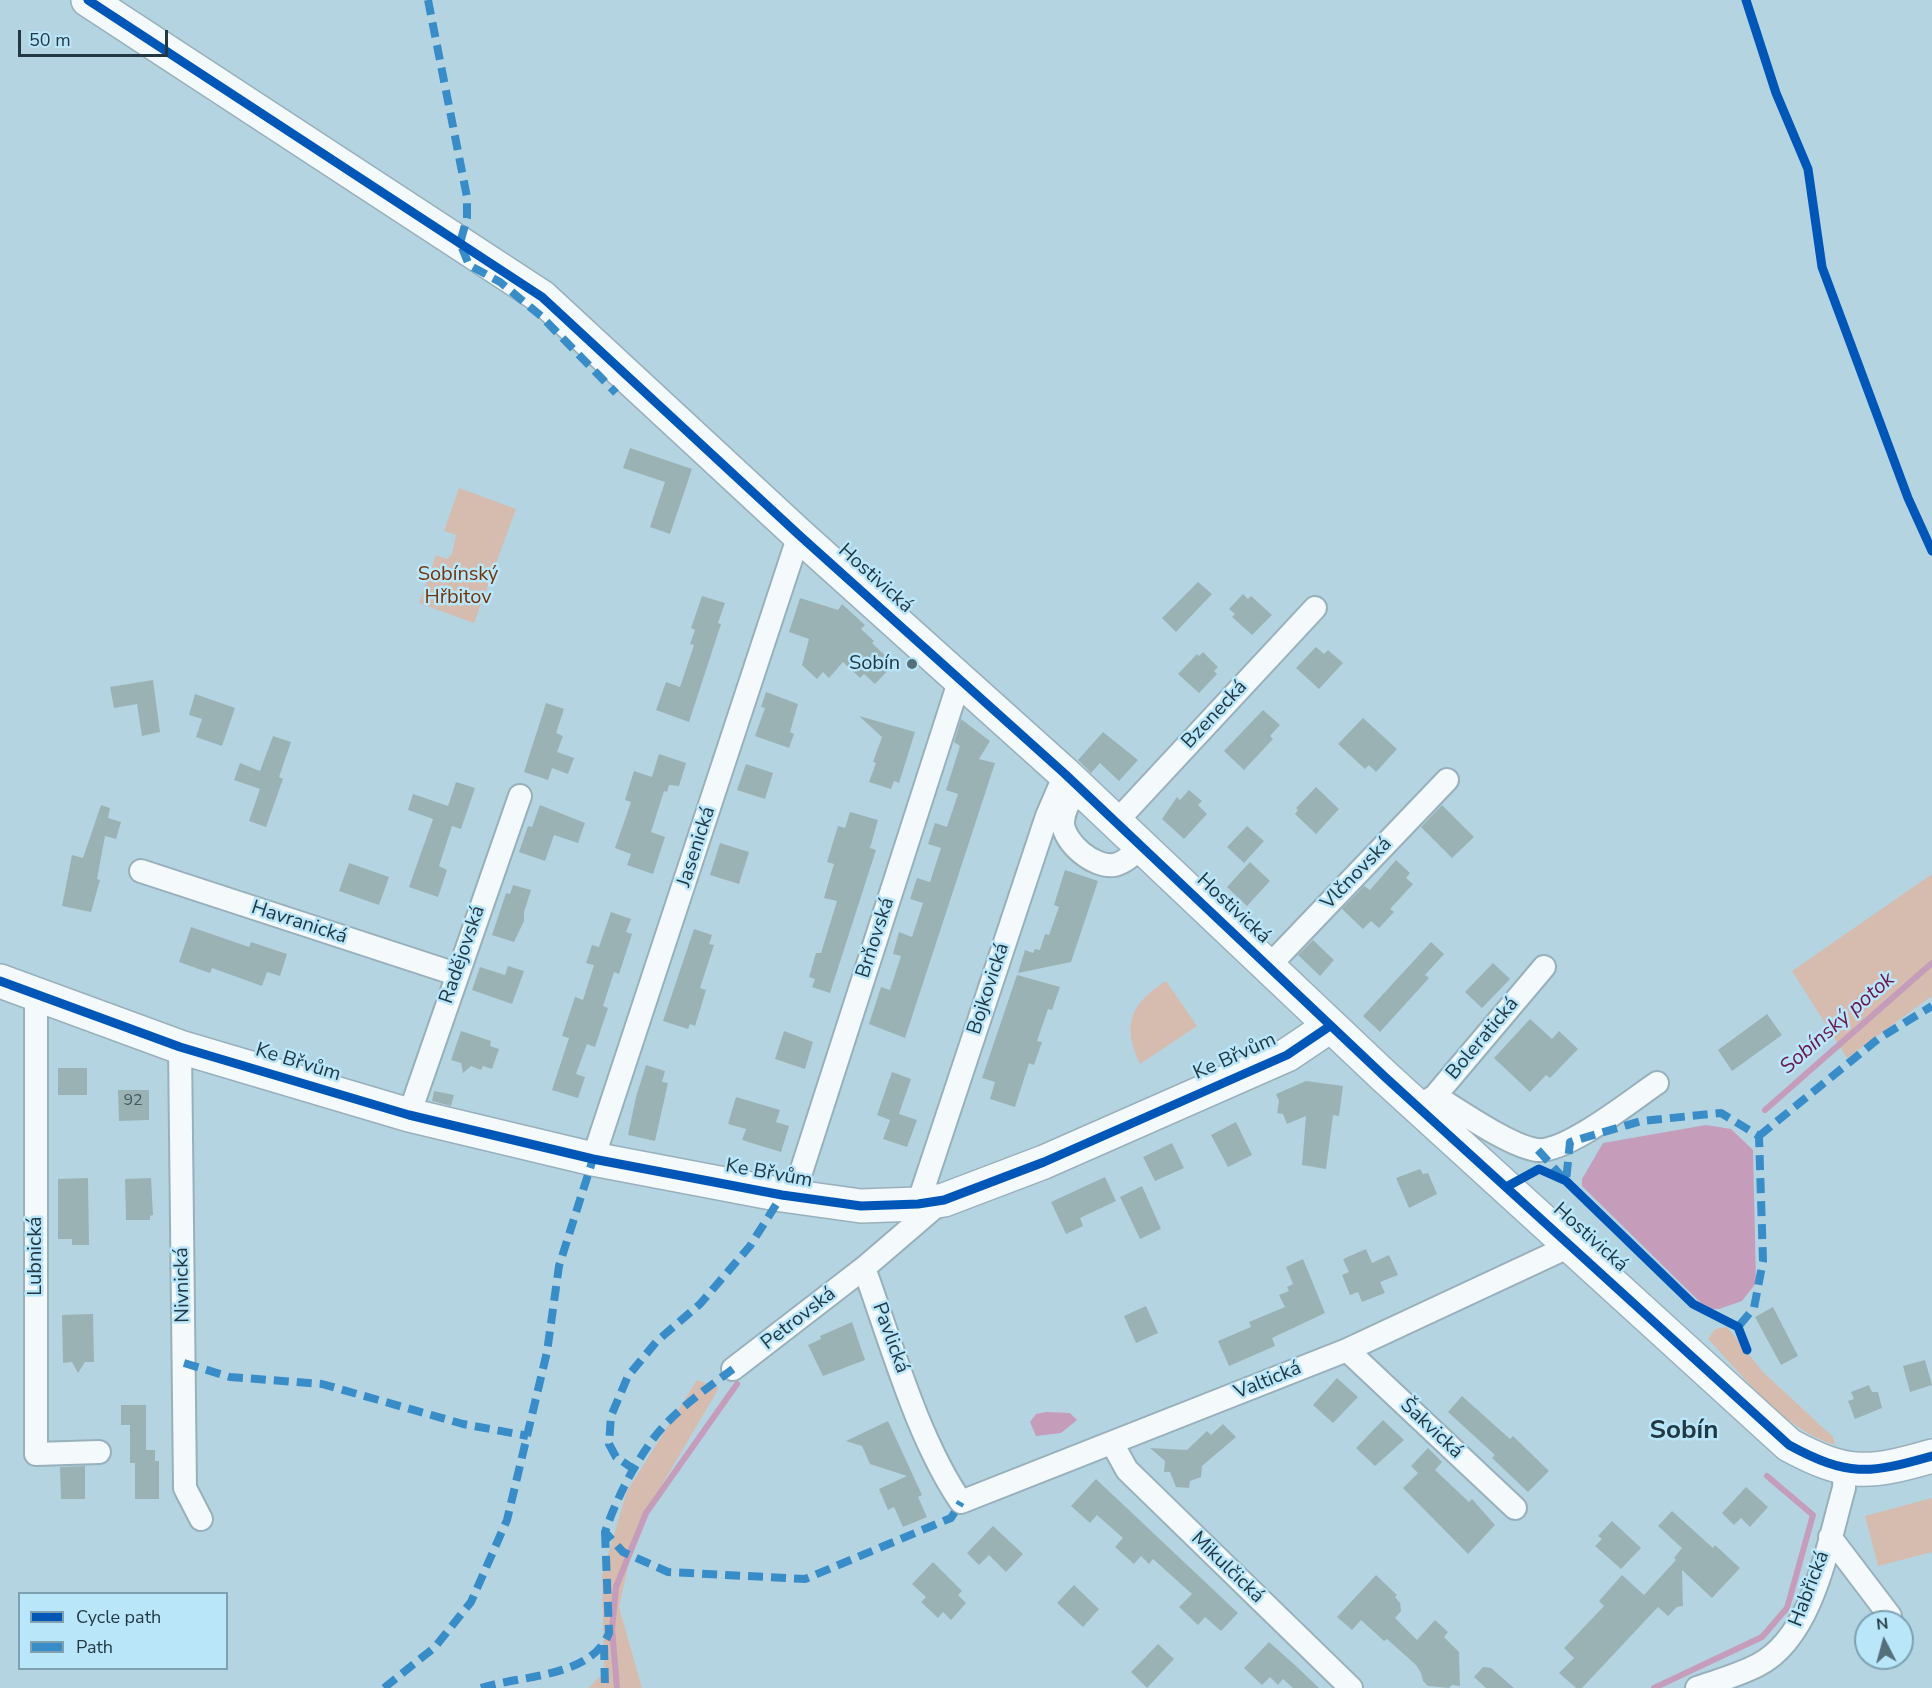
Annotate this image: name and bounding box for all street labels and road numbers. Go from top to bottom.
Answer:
street label: Hostivická [833,539,917,619]
street label: Bzenecká [1177,676,1253,754]
street label: Jasenická [673,804,721,890]
street label: Vlčnovská [1317,833,1397,915]
street label: Hostivická [1191,869,1275,949]
street label: Brňovská [852,895,900,981]
street label: Havranická [248,896,350,950]
street label: Radějovská [435,903,491,1007]
street label: Bojkovická [963,940,1015,1038]
street label: Boleratická [1442,993,1524,1085]
street label: Ke Břvům [1190,1028,1280,1086]
street label: Ke Břvům [252,1039,344,1087]
street label: Ke Břvům [724,1155,814,1193]
street label: Hostivická [1548,1198,1632,1278]
street label: Lubnická [24,1216,48,1296]
street label: Nivnická [170,1247,196,1323]
street label: Petrovská [757,1282,841,1356]
street label: Pavlická [866,1299,914,1377]
street label: Valtická [1231,1357,1305,1405]
street label: Šakvická [1395,1394,1467,1464]
street label: Mikulčická [1185,1527,1269,1609]
street label: Habřická [1785,1548,1835,1630]

